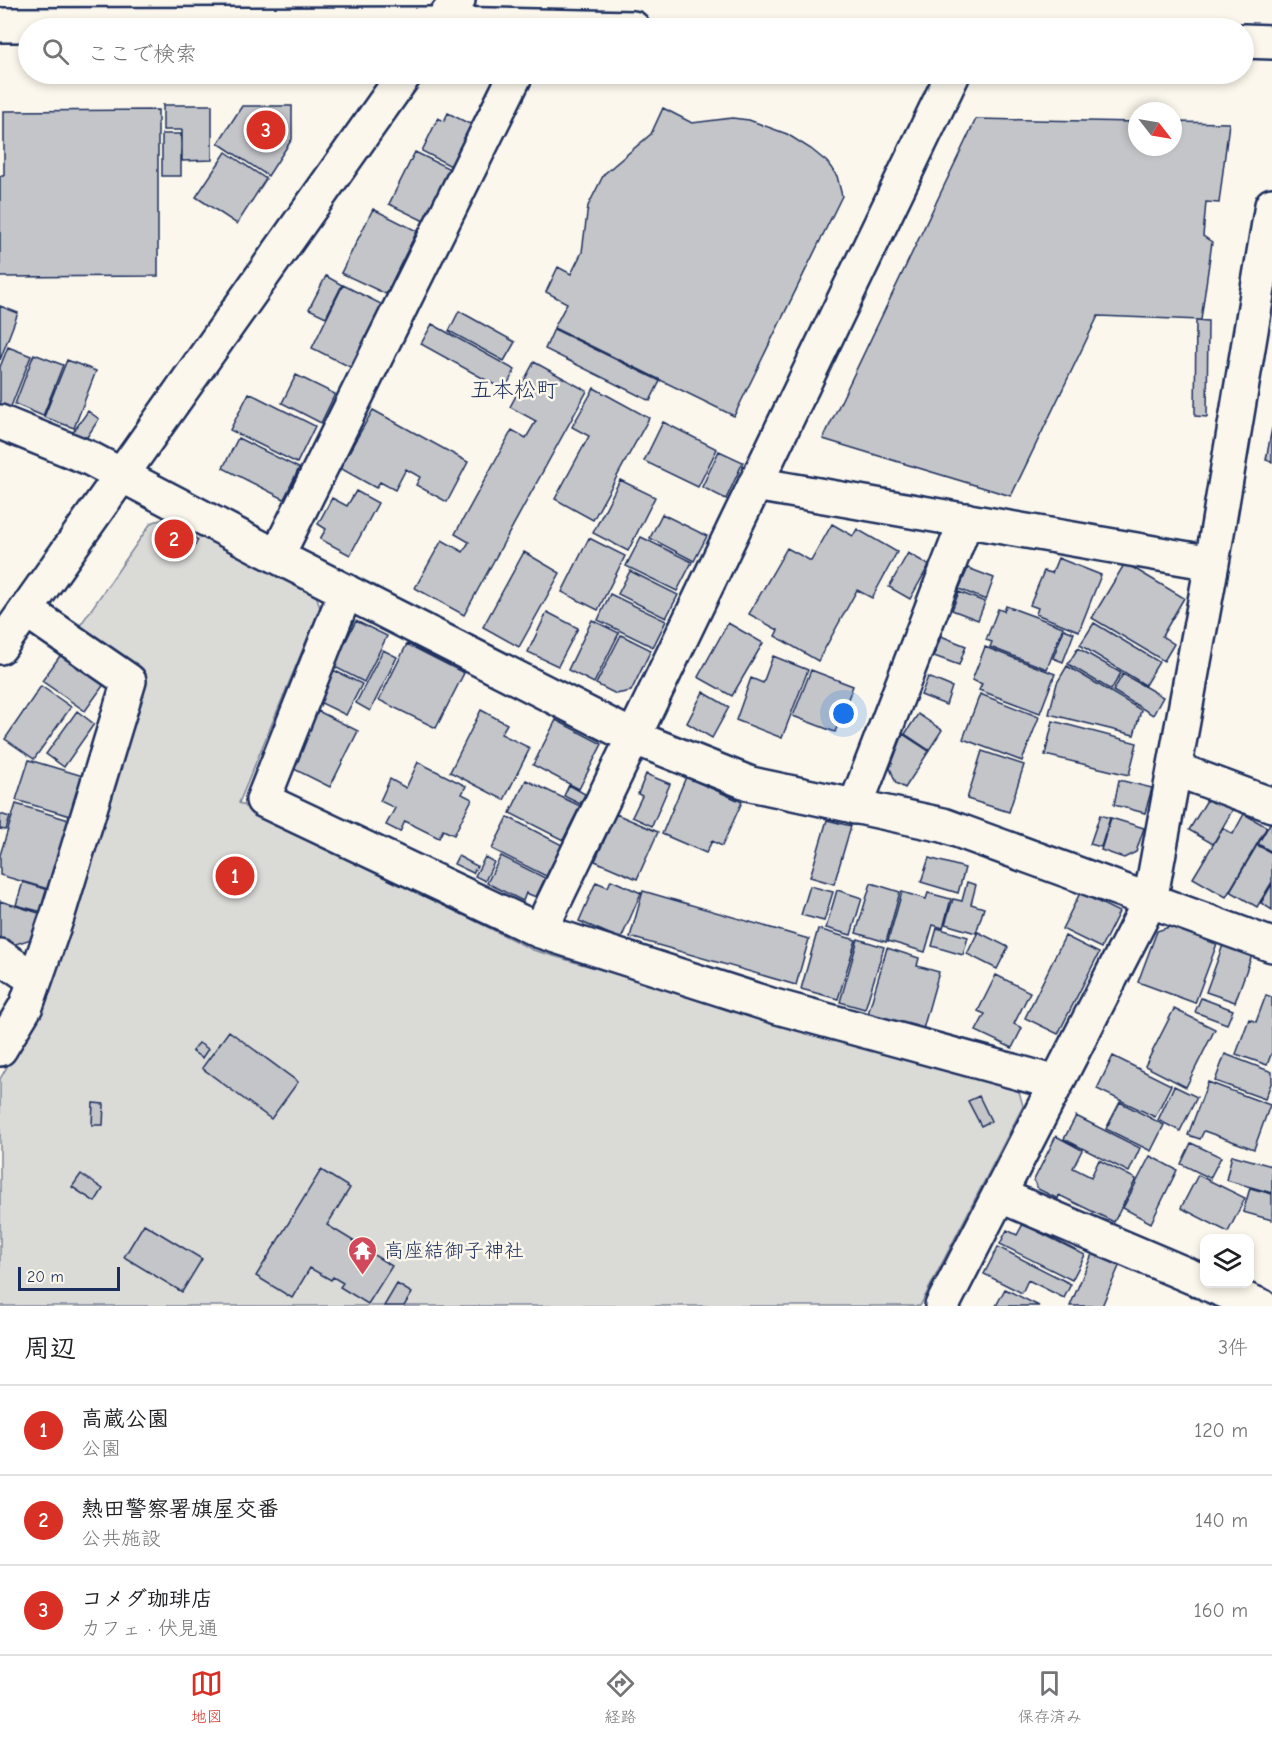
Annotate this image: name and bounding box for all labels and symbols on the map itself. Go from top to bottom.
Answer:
north arrow [1128,102,1182,156]
pin: 3 [246,108,286,152]
district label: 五本松町 [470,377,558,403]
pin: 2 [154,516,194,562]
your location [829,699,858,728]
pin: 1 [216,854,254,898]
temple icon: 高座結御子神社 [347,1234,379,1276]
place label: 高座結御子神社 [384,1239,524,1262]
scale bar [18,1264,120,1292]

